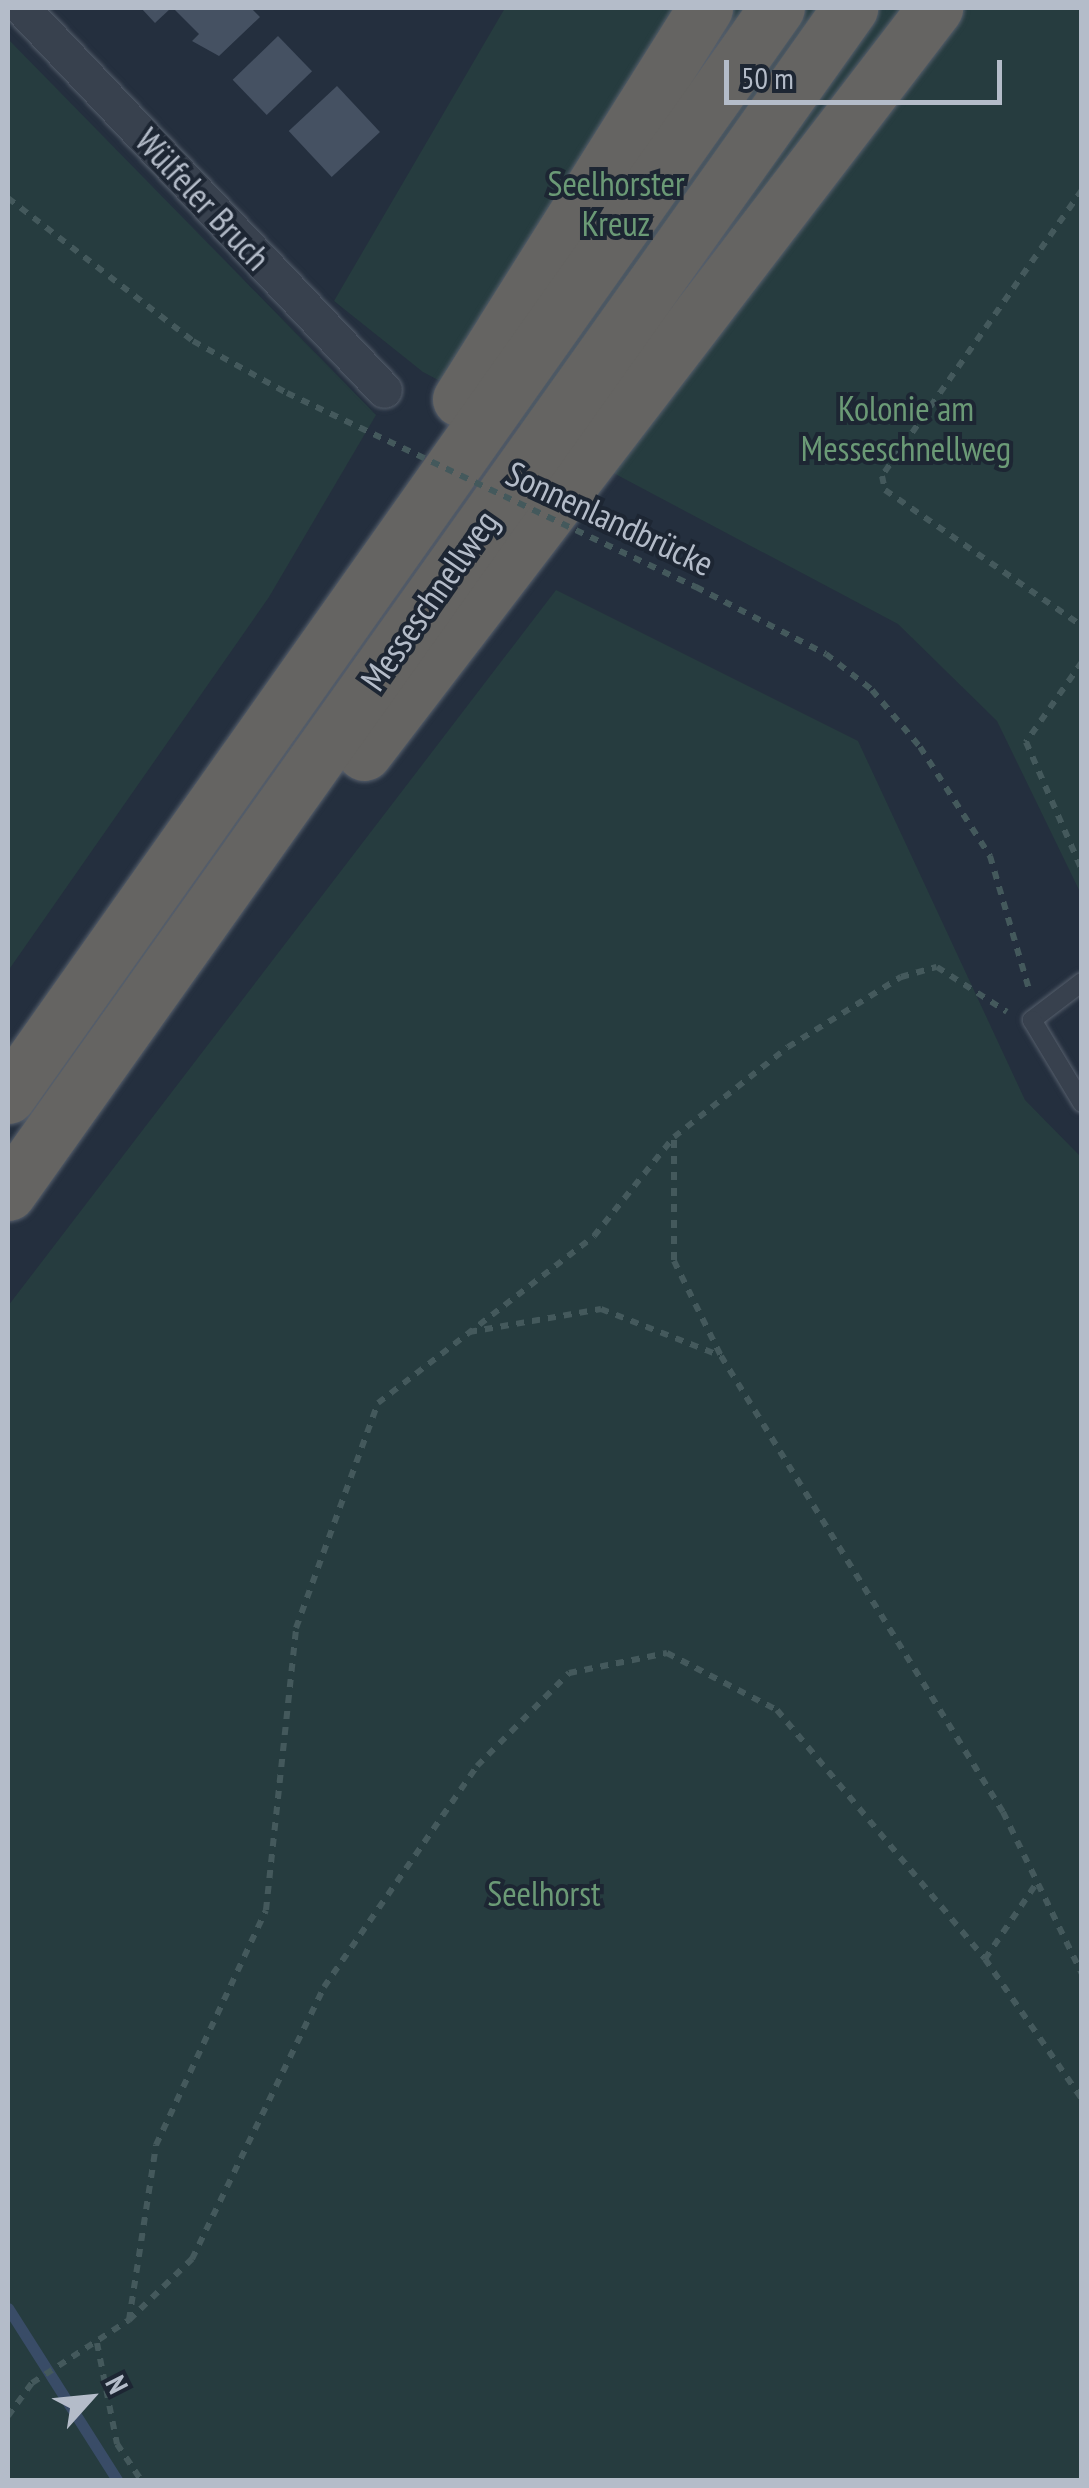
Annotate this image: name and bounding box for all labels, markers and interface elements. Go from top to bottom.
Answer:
scale bar [729,40,1006,102]
text: 50 m [741,58,794,97]
street label: Wülfeler Bruch [127,120,279,278]
park label: Seelhorster Kreuz [547,162,685,244]
park label: Kolonie am Messeschnellweg [801,387,1011,469]
street label: Sonnenlandbrücke [500,452,720,584]
street label: Messeschnellweg [351,502,507,698]
park label: Seelhorst [487,1872,601,1914]
north arrow [40,2348,140,2448]
text: N [97,2369,137,2399]

